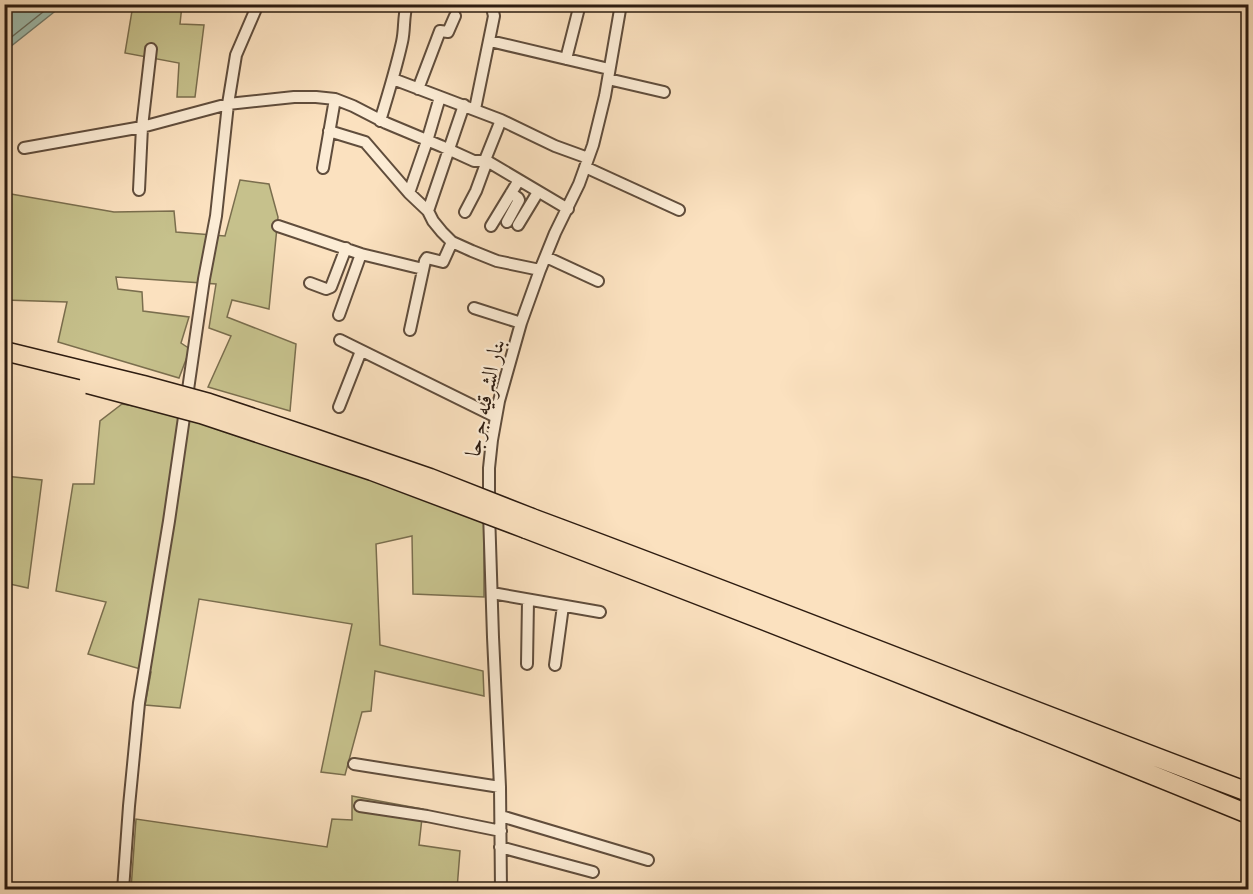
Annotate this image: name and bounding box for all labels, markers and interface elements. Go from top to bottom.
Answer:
street label: بنار الشرقيه جرجا [459,337,511,459]

